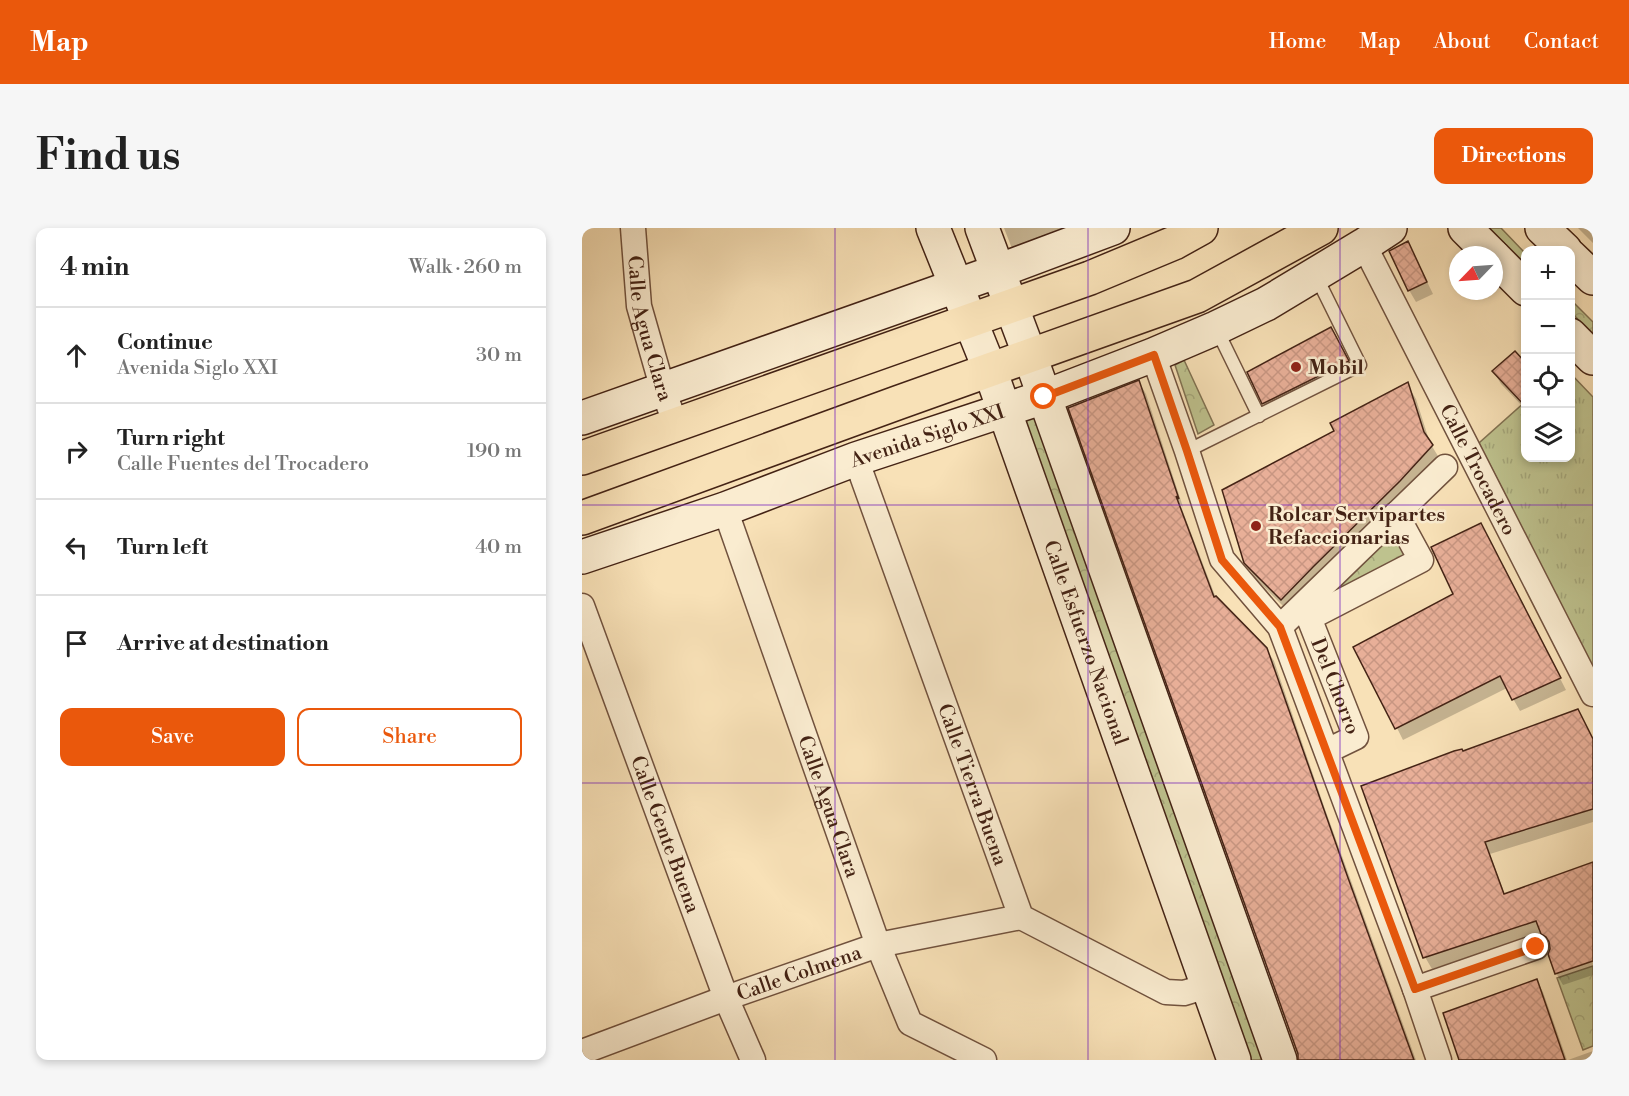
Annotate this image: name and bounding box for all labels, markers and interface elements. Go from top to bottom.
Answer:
text: Map [30,25,89,60]
text: Home [1269,29,1326,55]
text: Map [1359,29,1401,55]
text: About [1434,29,1491,55]
text: Contact [1524,29,1599,55]
button: Directions [1434,128,1593,184]
text: Find us [36,130,180,183]
north arrow [1449,246,1503,300]
map controls [1521,246,1575,462]
button: + [1521,246,1575,300]
text: 4 min [60,251,130,283]
text: Walk · 260 m [409,255,522,280]
street label: Calle Agua Clara [621,255,677,406]
button: − [1521,300,1575,354]
text: Continue [117,329,213,356]
icon: ahead [60,339,93,372]
text: 30 m [476,343,522,368]
button: locate [1521,354,1575,408]
text: Avenida Siglo XXI [117,356,278,381]
place label: Mobil [1308,356,1364,381]
marker: Mobil [1289,360,1303,374]
route start [1030,383,1056,409]
street label: Avenida Siglo XXI [846,400,1008,474]
street label: Calle Trocadero [1433,400,1521,540]
button: layers [1521,408,1575,462]
text: Turn right [117,425,225,452]
icon: right [60,435,93,468]
text: 190 m [467,439,522,464]
text: Calle Fuentes del Trocadero [117,452,369,477]
place label: Rolcar Servipartes Refaccionarias [1268,503,1445,551]
marker: Rolcar Servipartes Refaccionarias [1249,519,1263,533]
icon: left [60,531,93,564]
text: Turn left [117,534,208,561]
text: 40 m [475,535,522,560]
street label: Calle Esfuerzo Nacional [1037,537,1133,749]
icon: arrive [60,627,93,660]
text: Arrive at destination [117,630,329,657]
street label: Del Chorro [1304,635,1365,738]
street label: Calle Tierra Buena [931,701,1013,870]
button: Save [60,708,285,766]
button: Share [297,708,522,766]
street label: Calle Agua Clara [791,732,865,882]
street label: Calle Gente Buena [624,753,705,917]
route end [1522,933,1548,959]
street label: Calle Colmena [734,940,866,1007]

